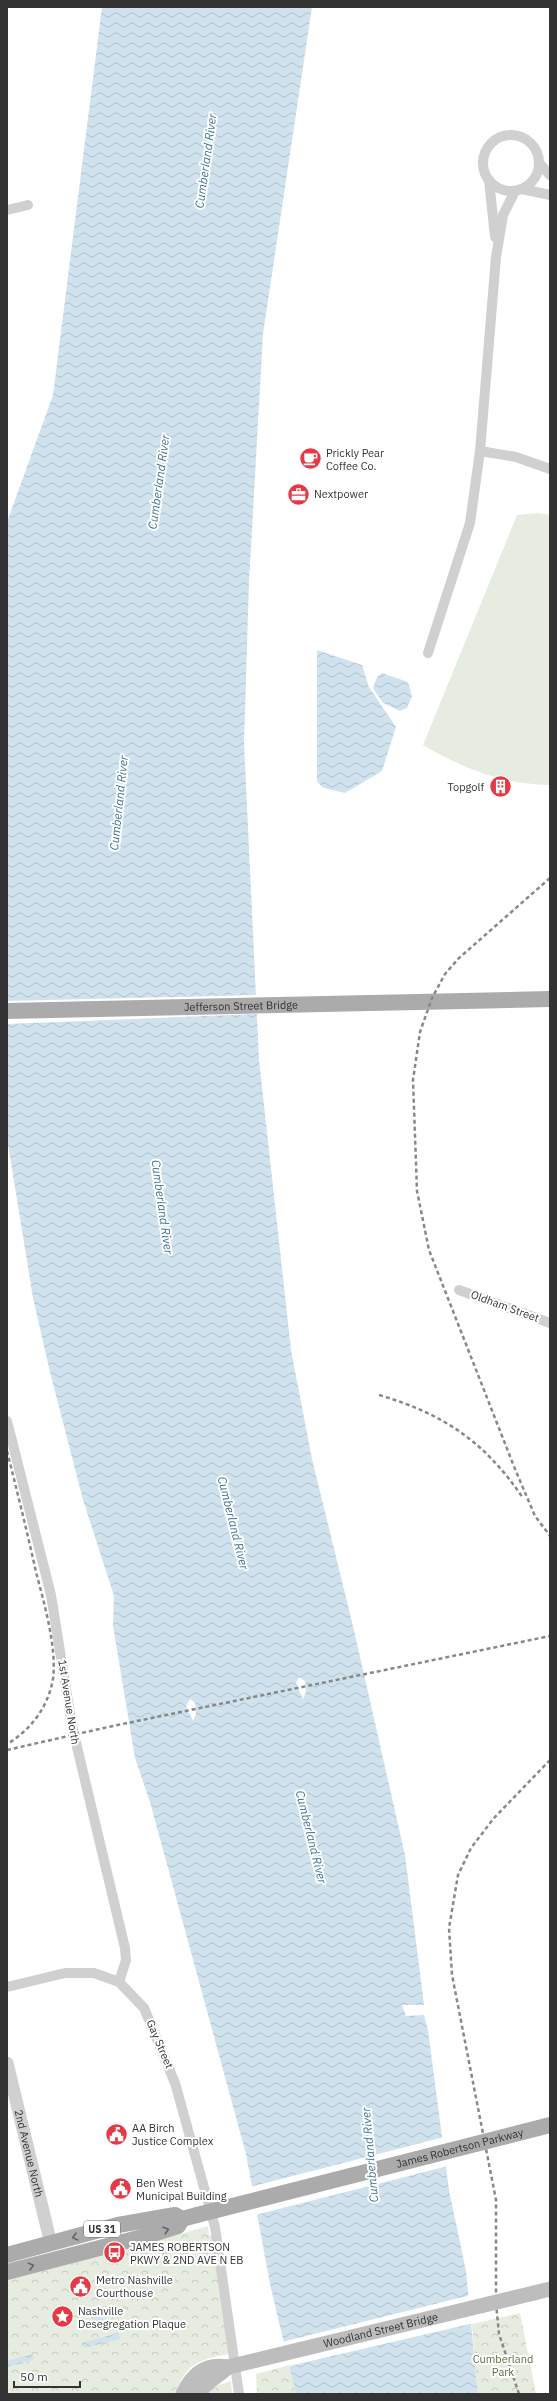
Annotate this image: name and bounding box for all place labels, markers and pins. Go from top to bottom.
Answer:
cafe icon: Prickly Pear Coffee Co. [298,446,324,472]
place label: Prickly Pear Coffee Co. [326,446,384,473]
office icon: Nextpower [285,481,311,507]
place label: Nextpower [314,487,368,501]
building icon: Topgolf [487,774,513,800]
place label: Topgolf [447,780,484,794]
public building icon: AA Birch Justice Complex [104,2121,130,2147]
place label: AA Birch Justice Complex [132,2121,214,2148]
public building icon: Ben West Municipal Building [108,2176,134,2202]
place label: Ben West Municipal Building [136,2176,227,2203]
bus stop icon: JAMES ROBERTSON PKWY & 2ND AVE N EB [102,2240,128,2266]
place label: JAMES ROBERTSON PKWY & 2ND AVE N EB [130,2240,243,2267]
public building icon: Metro Nashville Courthouse [68,2273,94,2299]
place label: Metro Nashville Courthouse [96,2273,173,2300]
place icon: Nashville Desegregation Plaque [49,2304,75,2330]
place label: Nashville Desegregation Plaque [78,2304,186,2331]

